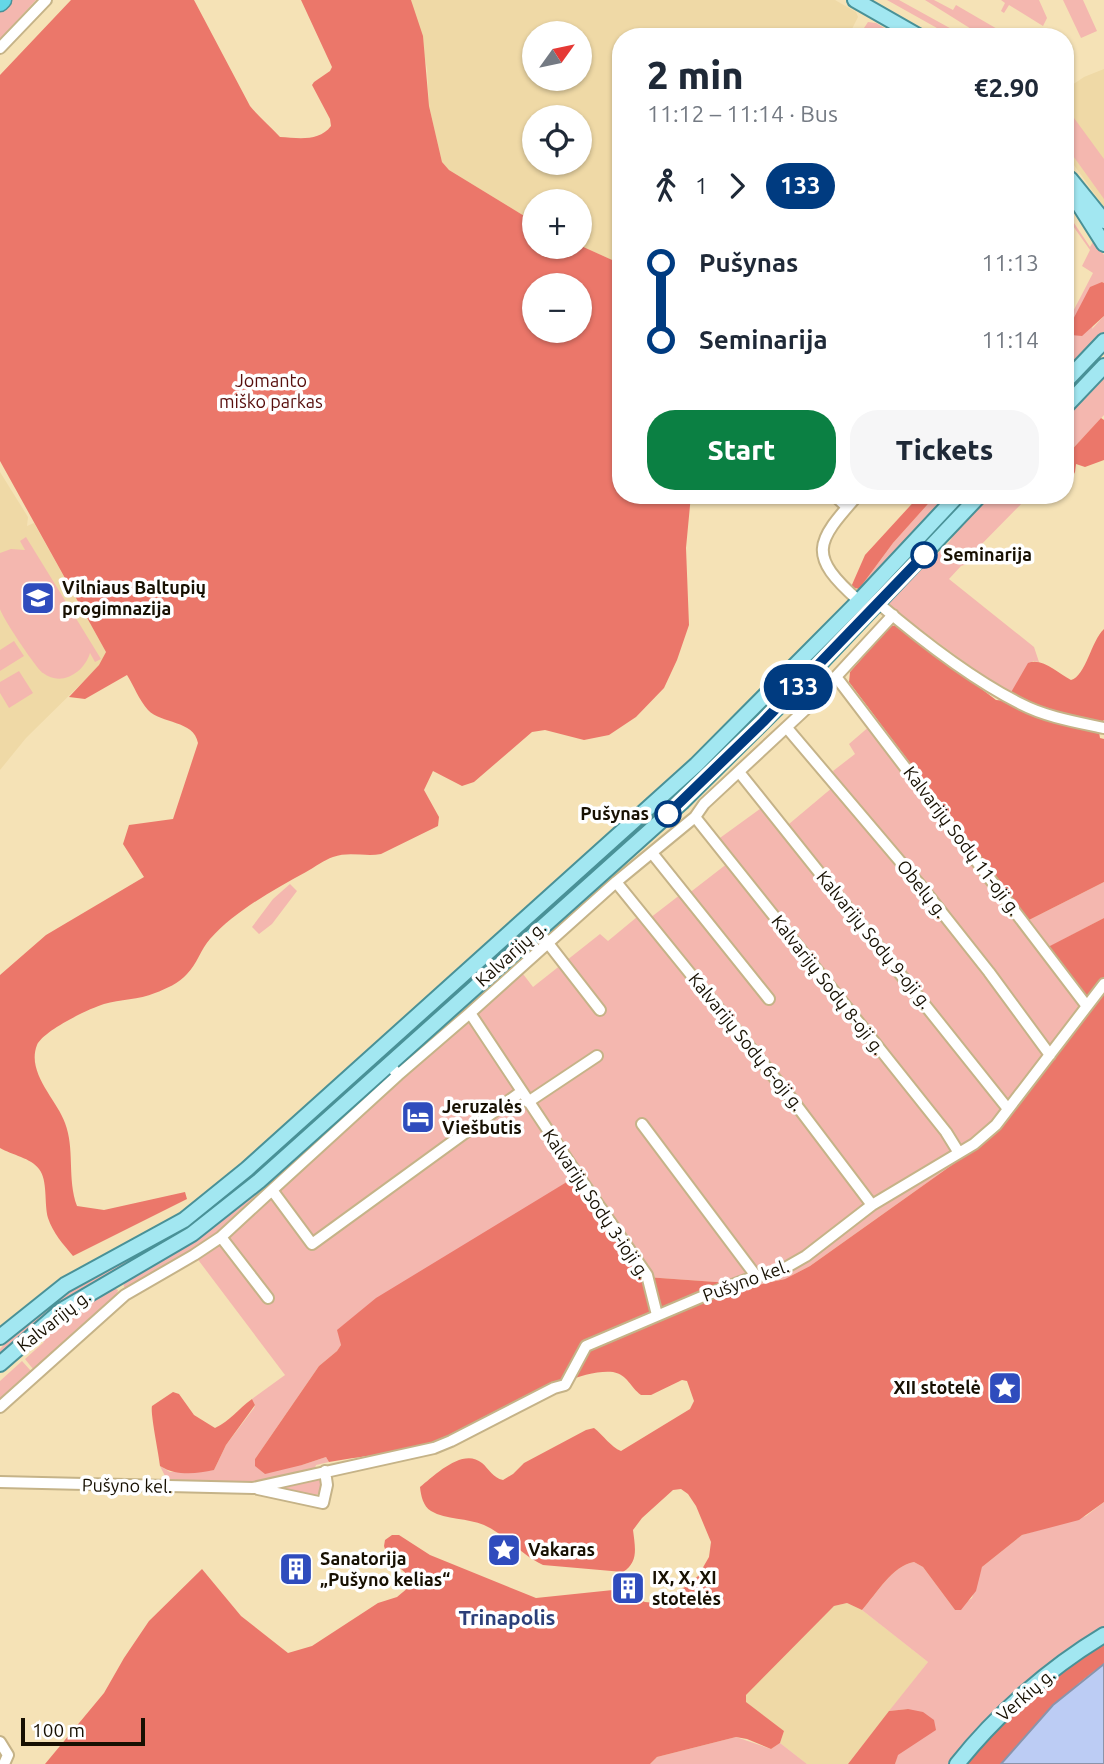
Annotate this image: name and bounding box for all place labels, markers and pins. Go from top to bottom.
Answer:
marker: Seminarija [911,542,937,568]
place label: Seminarija [943,544,1032,564]
place label: Vilniaus Baltupių progimnazija [62,577,206,618]
school or university icon: Vilniaus Baltupių progimnazija [19,579,57,617]
marker: Pušynas [655,801,681,827]
place label: Pušynas [580,803,649,823]
place label: Jeruzalės Viešbutis [442,1096,522,1137]
hotel icon: Jeruzalės Viešbutis [399,1098,437,1136]
place icon: XII stotelė [986,1369,1024,1407]
place label: XII stotelė [894,1377,981,1397]
place icon: Vakaras [485,1531,523,1569]
place label: Vakaras [528,1539,595,1559]
place label: Sanatorija „Pušyno kelias“ [320,1548,450,1589]
building icon: Sanatorija „Pušyno kelias“ [277,1550,315,1588]
place label: IX, X, XI stotelės [652,1567,721,1608]
building icon: IX, X, XI stotelės [609,1569,647,1607]

